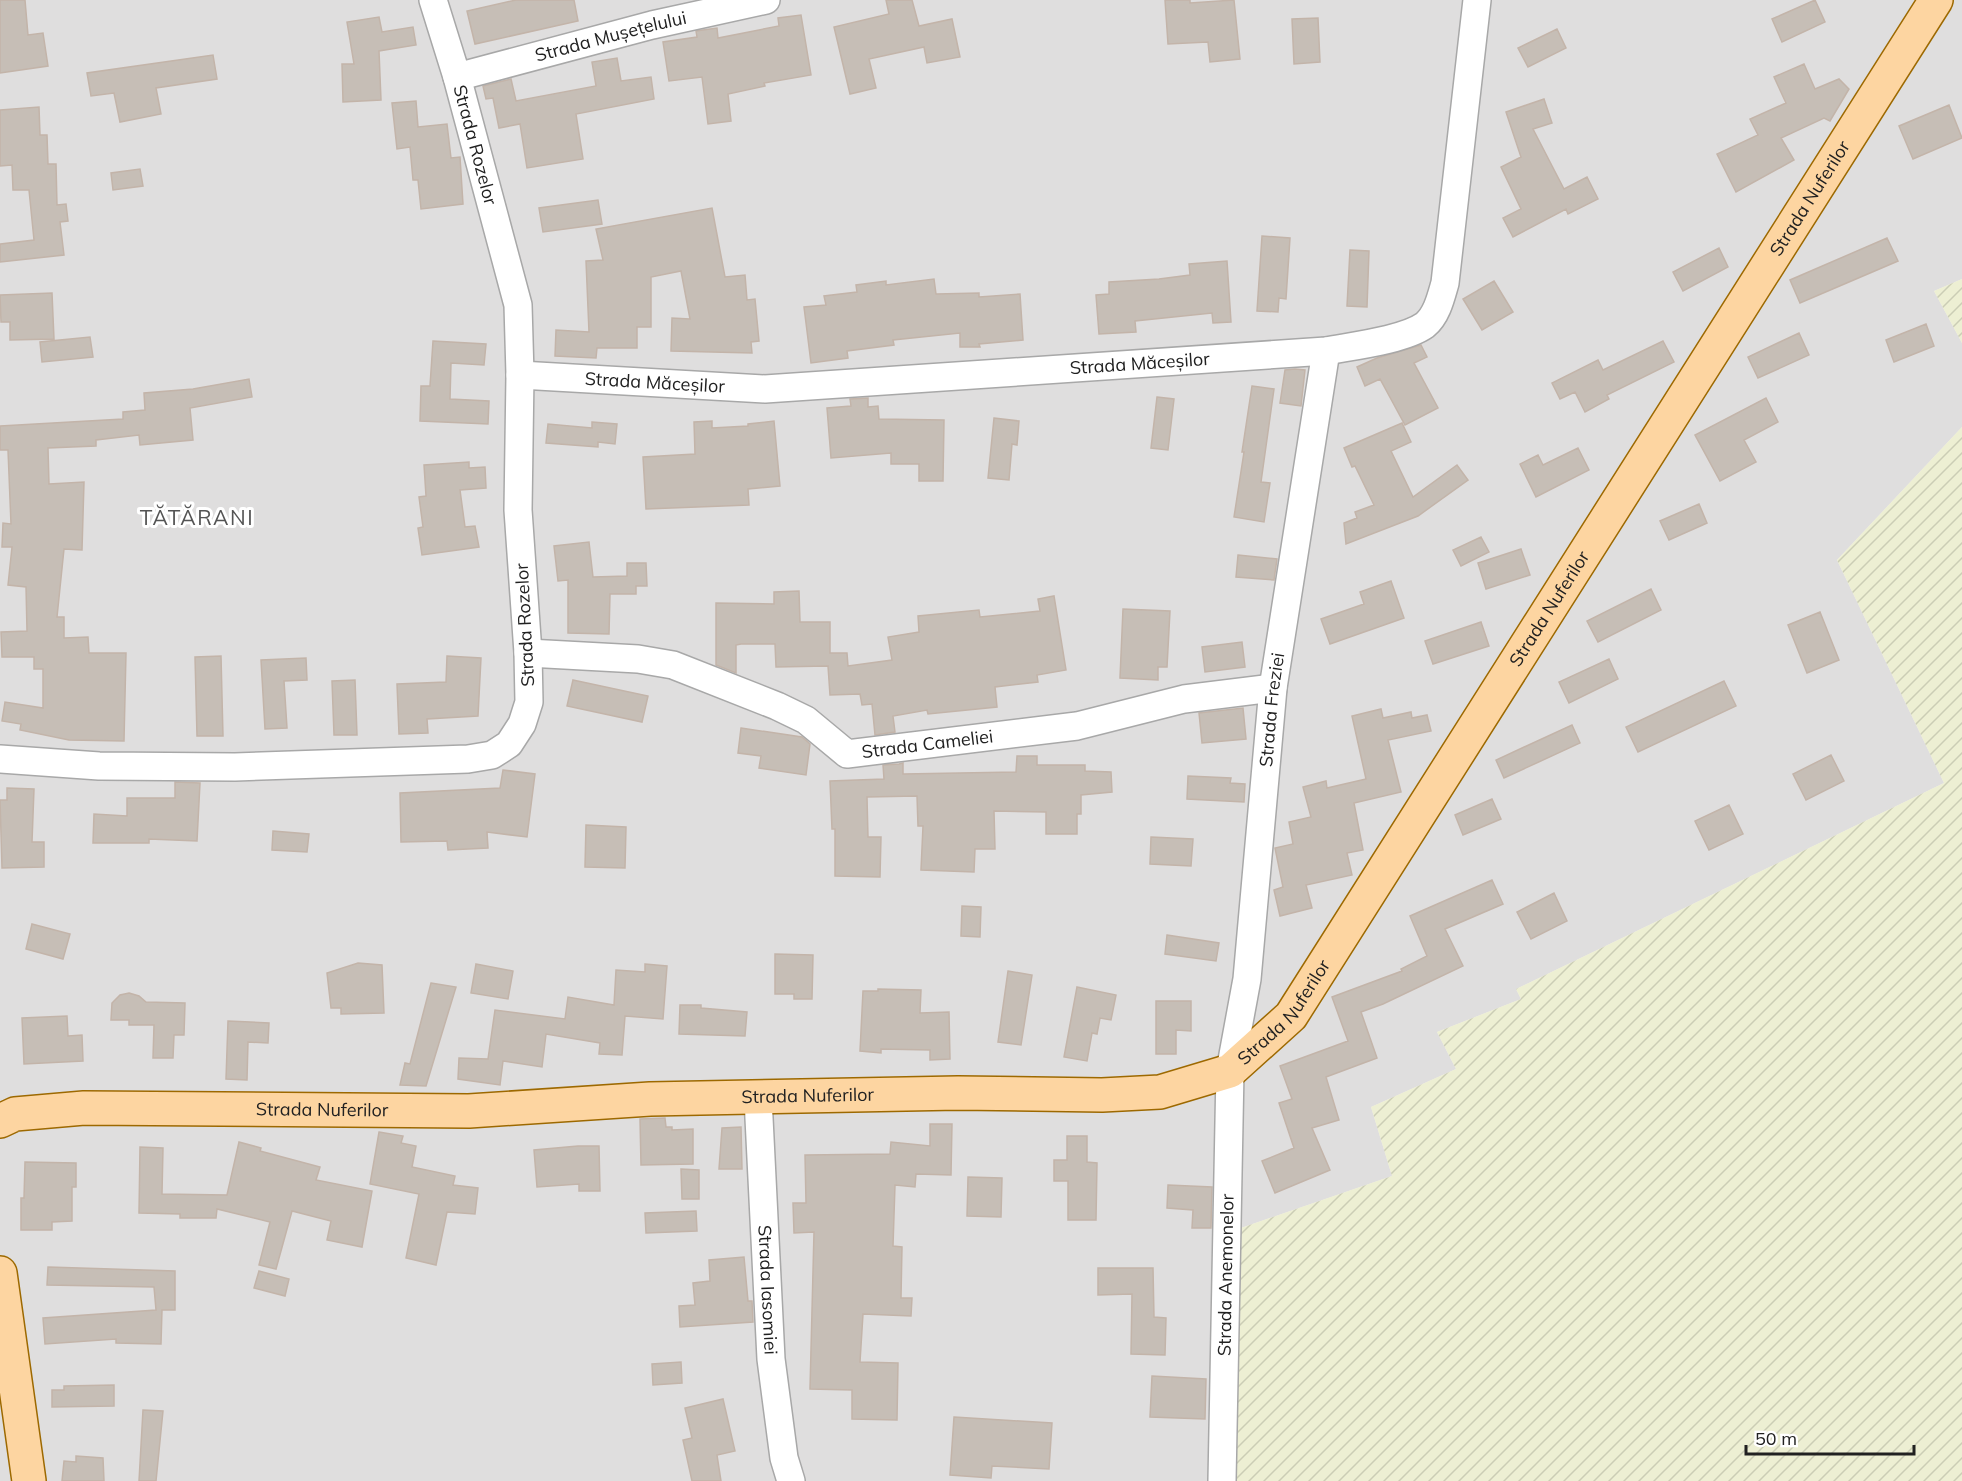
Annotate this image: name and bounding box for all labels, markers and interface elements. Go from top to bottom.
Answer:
street label: Strada Mușețelului [532,6,688,67]
street label: Strada Rozelor [448,82,503,208]
street label: Strada Nuferilor [1764,136,1855,260]
street label: Strada Măceșilor [1069,347,1211,379]
street label: Strada Măceșilor [584,367,726,398]
district label: TĂTĂRANI [140,504,254,530]
street label: Strada Nuferilor [1504,546,1595,671]
street label: Strada Rozelor [510,562,539,687]
street label: Strada Freziei [1254,651,1289,768]
street label: Strada Cameliei [860,724,994,763]
street label: Strada Nuferilor [1233,955,1335,1070]
street label: Strada Nuferilor [741,1083,875,1108]
street label: Strada Nuferilor [256,1097,389,1121]
street label: Strada Anemonelor [1212,1193,1239,1356]
street label: Strada Iasomiei [753,1224,783,1355]
scale bar [1746,1418,1914,1456]
text: 50 m [1755,1427,1797,1450]

